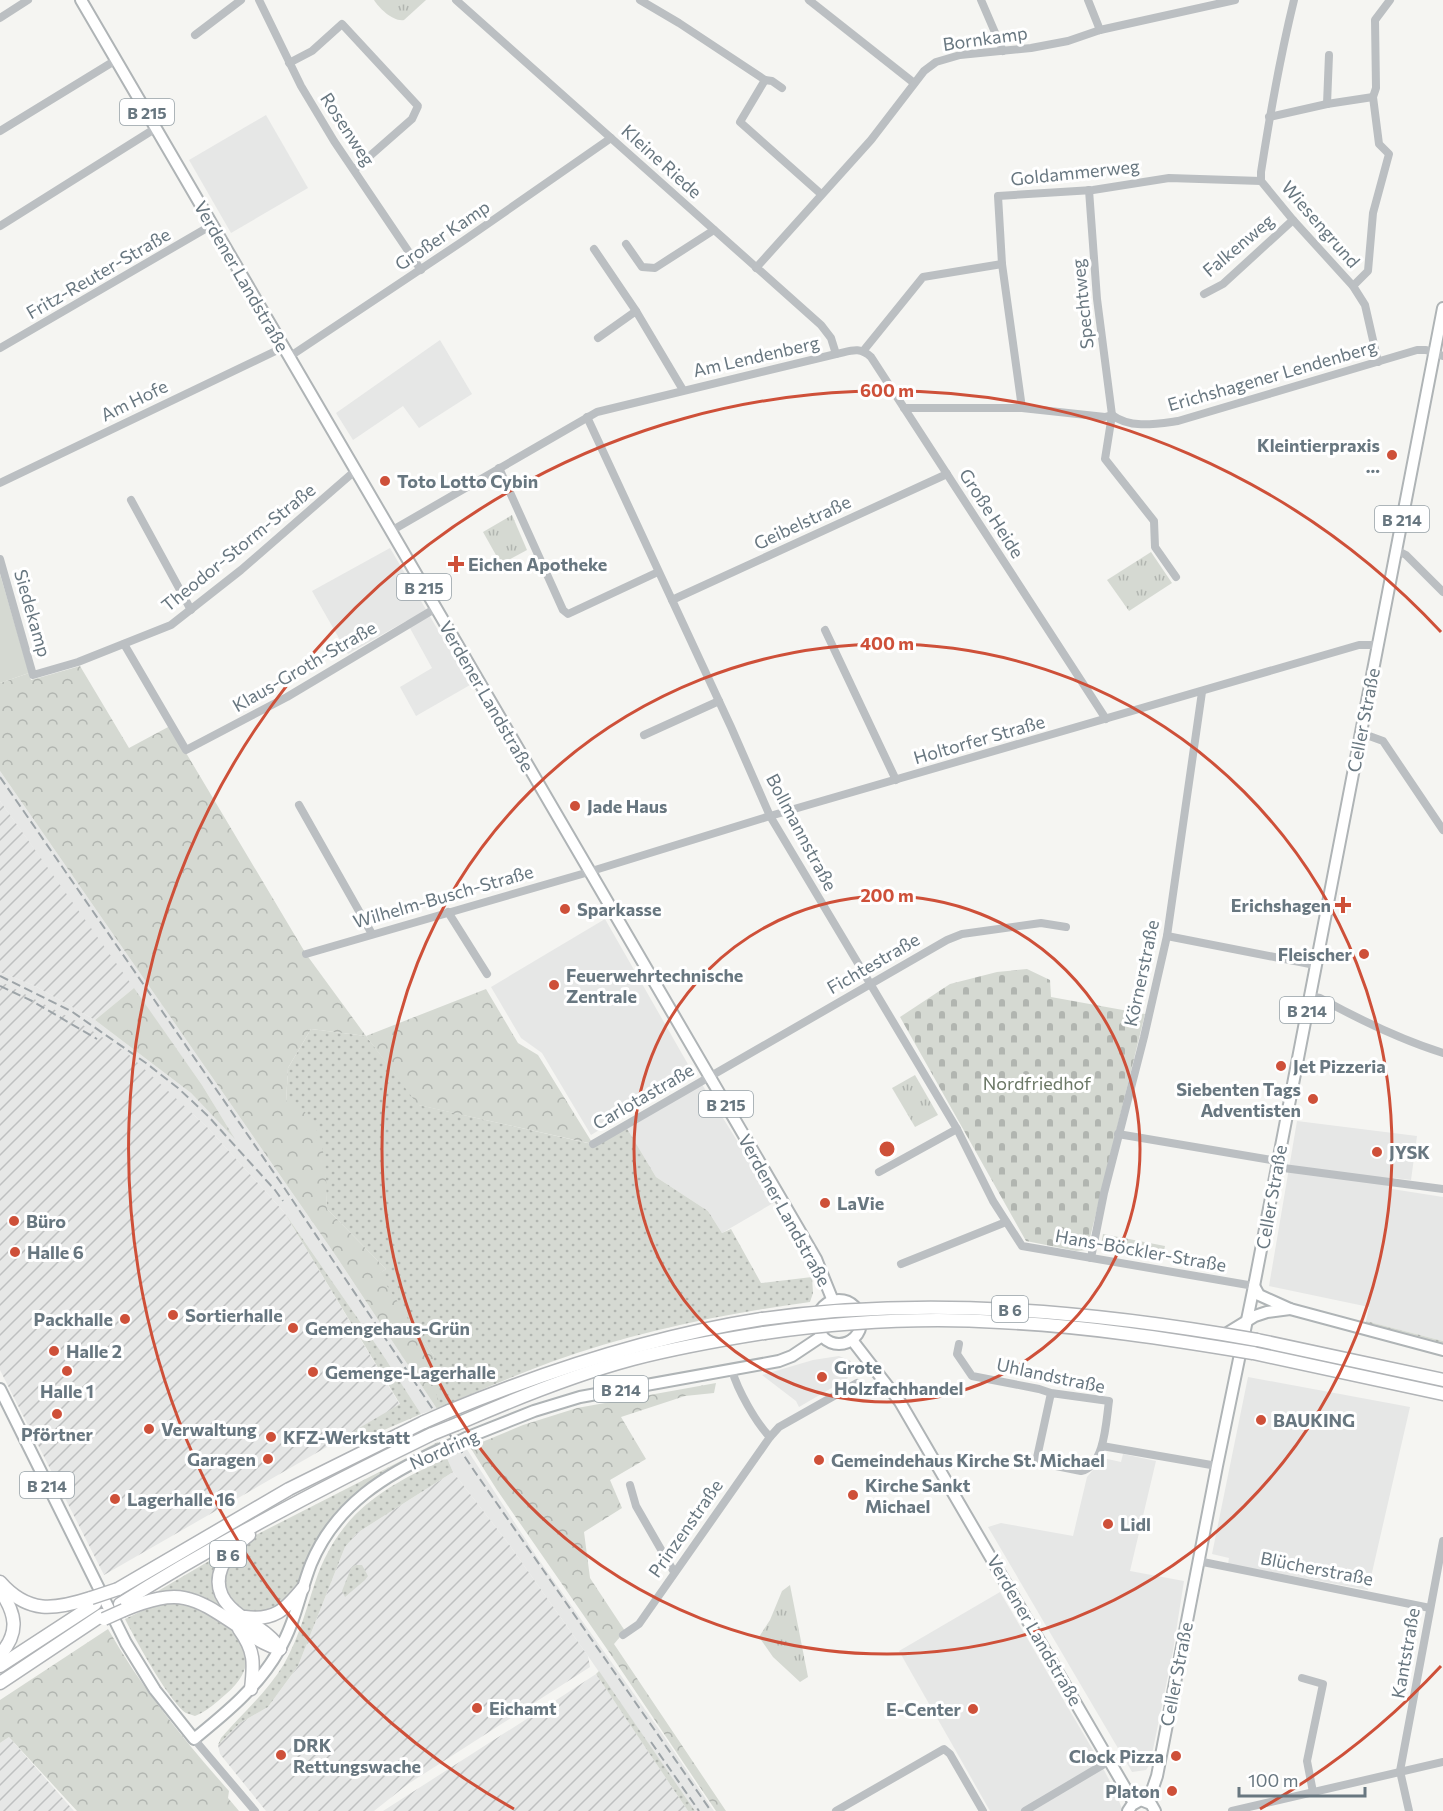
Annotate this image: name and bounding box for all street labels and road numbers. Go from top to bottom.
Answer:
street label: Bornkamp [941,21,1029,55]
street label: Rosenweg [316,88,380,170]
road number: B 215 [120,99,174,125]
street label: Kleine Riede [617,119,707,203]
street label: Goldammerweg [1009,154,1141,190]
street label: Wiesengrund [1277,176,1365,272]
street label: Großer Kamp [390,195,494,275]
street label: Verdener Landstraße [190,197,294,355]
street label: Falkenweg [1198,209,1278,281]
street label: Fritz-Reuter-Straße [22,223,174,323]
street label: Spechtweg [1066,258,1098,350]
street label: Am Lendenberg [691,331,822,381]
street label: Erichshagener Lendenberg [1165,335,1379,415]
street label: Am Hofe [97,374,171,426]
street label: Große Heide [955,464,1029,562]
street label: Theodor-Storm-Straße [157,478,319,616]
street label: Geibelstraße [750,490,854,554]
road number: B 214 [1375,506,1429,532]
street label: Siedekamp [10,567,56,659]
road number: B 215 [397,574,451,600]
street label: Klaus-Groth-Straße [228,616,380,716]
street label: Verdener Landstraße [435,617,539,775]
street label: Celler Straße [1342,666,1384,774]
street label: Holtorfer Straße [911,710,1047,768]
street label: Bollmannstraße [762,770,842,894]
street label: Wilhelm-Busch-Straße [350,860,536,932]
street label: Körnerstraße [1119,918,1163,1028]
street label: Fichtestraße [823,928,923,998]
road number: B 214 [1280,997,1334,1023]
street label: Carlotastraße [588,1058,698,1134]
road number: B 215 [699,1091,753,1117]
street label: Verdener Landstraße [734,1130,836,1290]
street label: Celler Straße [1251,1143,1291,1251]
street label: Hans-Böckler-Straße [1054,1224,1228,1276]
road number: B 6 [992,1296,1028,1322]
street label: Uhlandstraße [995,1353,1107,1397]
road number: B 214 [594,1376,648,1402]
street label: Nordring [406,1424,482,1474]
road number: B 214 [20,1472,74,1498]
street label: Prinzenstraße [643,1475,727,1581]
road number: B 6 [210,1541,246,1567]
street label: Blücherstraße [1259,1546,1375,1590]
street label: Verdener Landstraße [983,1551,1087,1709]
street label: Kantstraße [1386,1606,1424,1700]
street label: Celler Straße [1155,1620,1197,1728]

